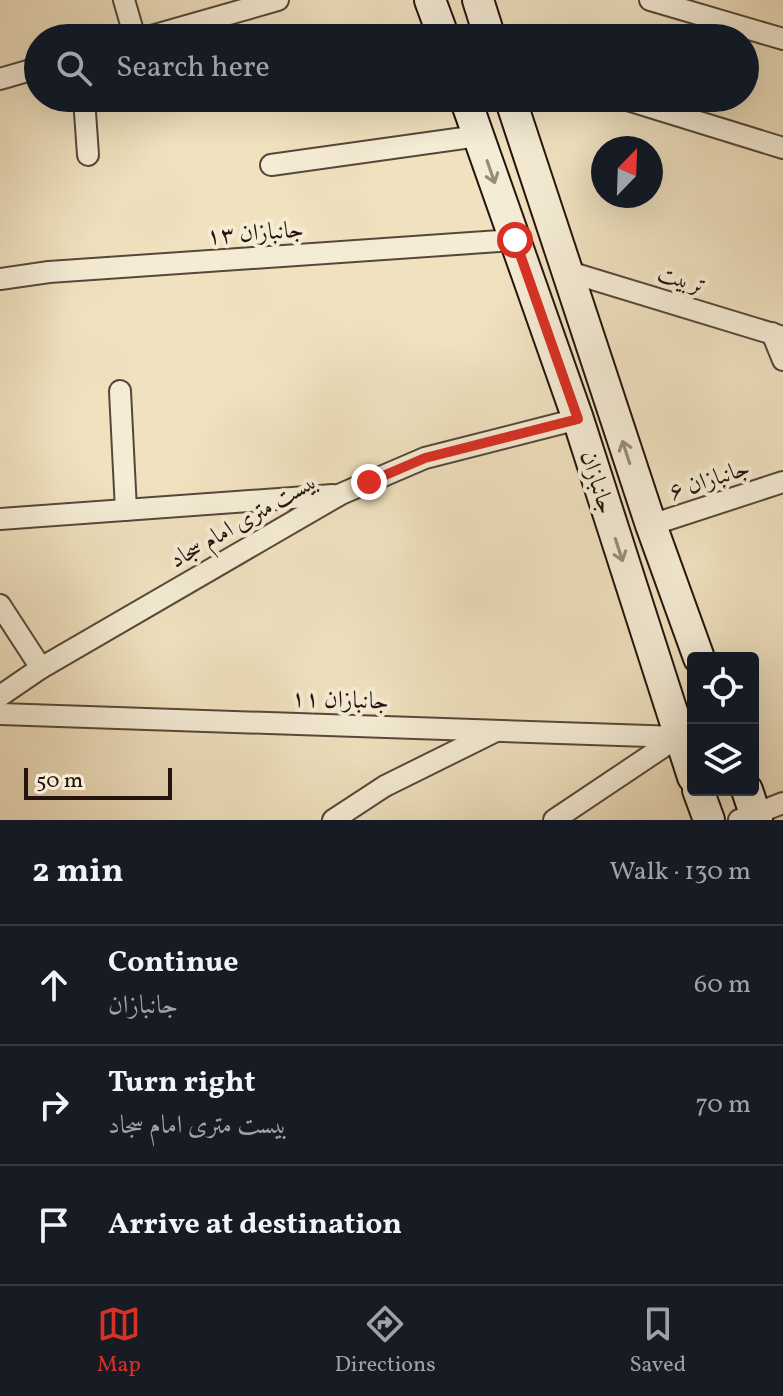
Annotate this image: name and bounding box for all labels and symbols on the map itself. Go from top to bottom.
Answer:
north arrow [591,136,663,208]
one-way arrow [484,159,499,184]
street label: جانبازان ۱۳ [205,214,305,254]
route start [497,222,533,258]
street label: تربیت [653,257,710,304]
one-way arrow [618,440,633,465]
street label: جانبازان [570,447,622,519]
street label: جانبازان ۶ [665,452,755,510]
route end [351,464,387,500]
street label: بیست متری امام سجاد [164,466,325,580]
one-way arrow [613,538,628,563]
street label: جانبازان ۱۱ [291,682,389,720]
scale bar [24,764,172,800]

